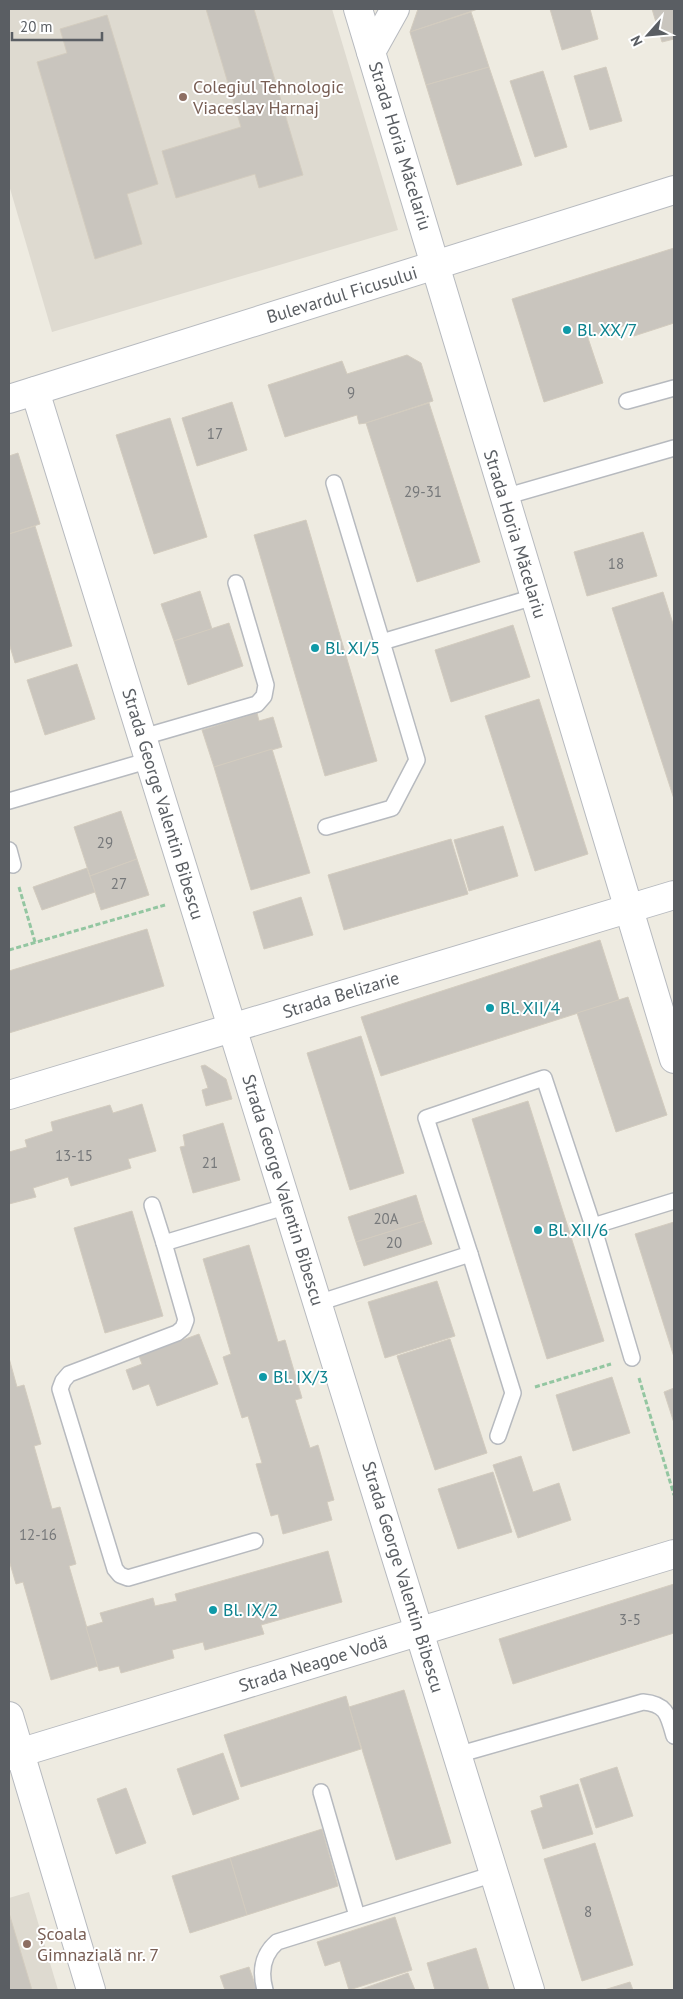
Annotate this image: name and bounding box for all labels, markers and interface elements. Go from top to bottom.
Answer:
scale bar [12,10,102,42]
north arrow [623,10,673,60]
text: 20 m [20,17,53,36]
text: N [626,33,647,49]
street label: Strada Horia Măcelariu [364,59,437,233]
place label: Colegiul Tehnologic Viaceslav Harnaj [192,75,344,119]
marker: Colegiul Tehnologic Viaceslav Harnaj [177,91,189,103]
street label: Bulevardul Ficusului [264,261,420,328]
place label: Bl. XX/7 [577,318,637,341]
marker: Bl. XX/7 [561,324,573,336]
house number: 9 [347,383,355,402]
house number: 17 [207,424,223,443]
street label: Strada Horia Măcelariu [479,447,552,621]
house number: 29-31 [404,482,442,501]
house number: 18 [608,554,624,573]
place label: Bl. XI/5 [325,636,380,659]
marker: Bl. XI/5 [309,642,321,654]
street label: Strada George Valentin Bibescu [117,685,210,922]
house number: 29 [97,833,113,852]
house number: 27 [111,874,127,893]
street label: Strada Belizarie [280,966,402,1023]
place label: Bl. XII/4 [500,996,560,1019]
marker: Bl. XII/4 [484,1002,496,1014]
street label: Strada George Valentin Bibescu [237,1071,330,1308]
house number: 13-15 [55,1146,93,1165]
house number: 21 [202,1153,218,1172]
house number: 20A [373,1209,399,1228]
place label: Bl. XII/6 [548,1218,608,1241]
marker: Bl. XII/6 [532,1224,544,1236]
house number: 20 [386,1233,402,1252]
place label: Bl. IX/3 [273,1365,329,1388]
marker: Bl. IX/3 [257,1371,269,1383]
street label: Strada George Valentin Bibescu [357,1458,450,1695]
house number: 12-16 [19,1525,57,1544]
place label: Bl. IX/2 [223,1598,279,1621]
marker: Bl. IX/2 [207,1604,219,1616]
house number: 3-5 [619,1610,641,1629]
street label: Strada Neagoe Vodă [236,1630,390,1697]
house number: 8 [584,1902,592,1921]
place label: Școala Gimnazială nr. 7 [37,1922,159,1966]
marker: Școala Gimnazială nr. 7 [21,1938,33,1950]

